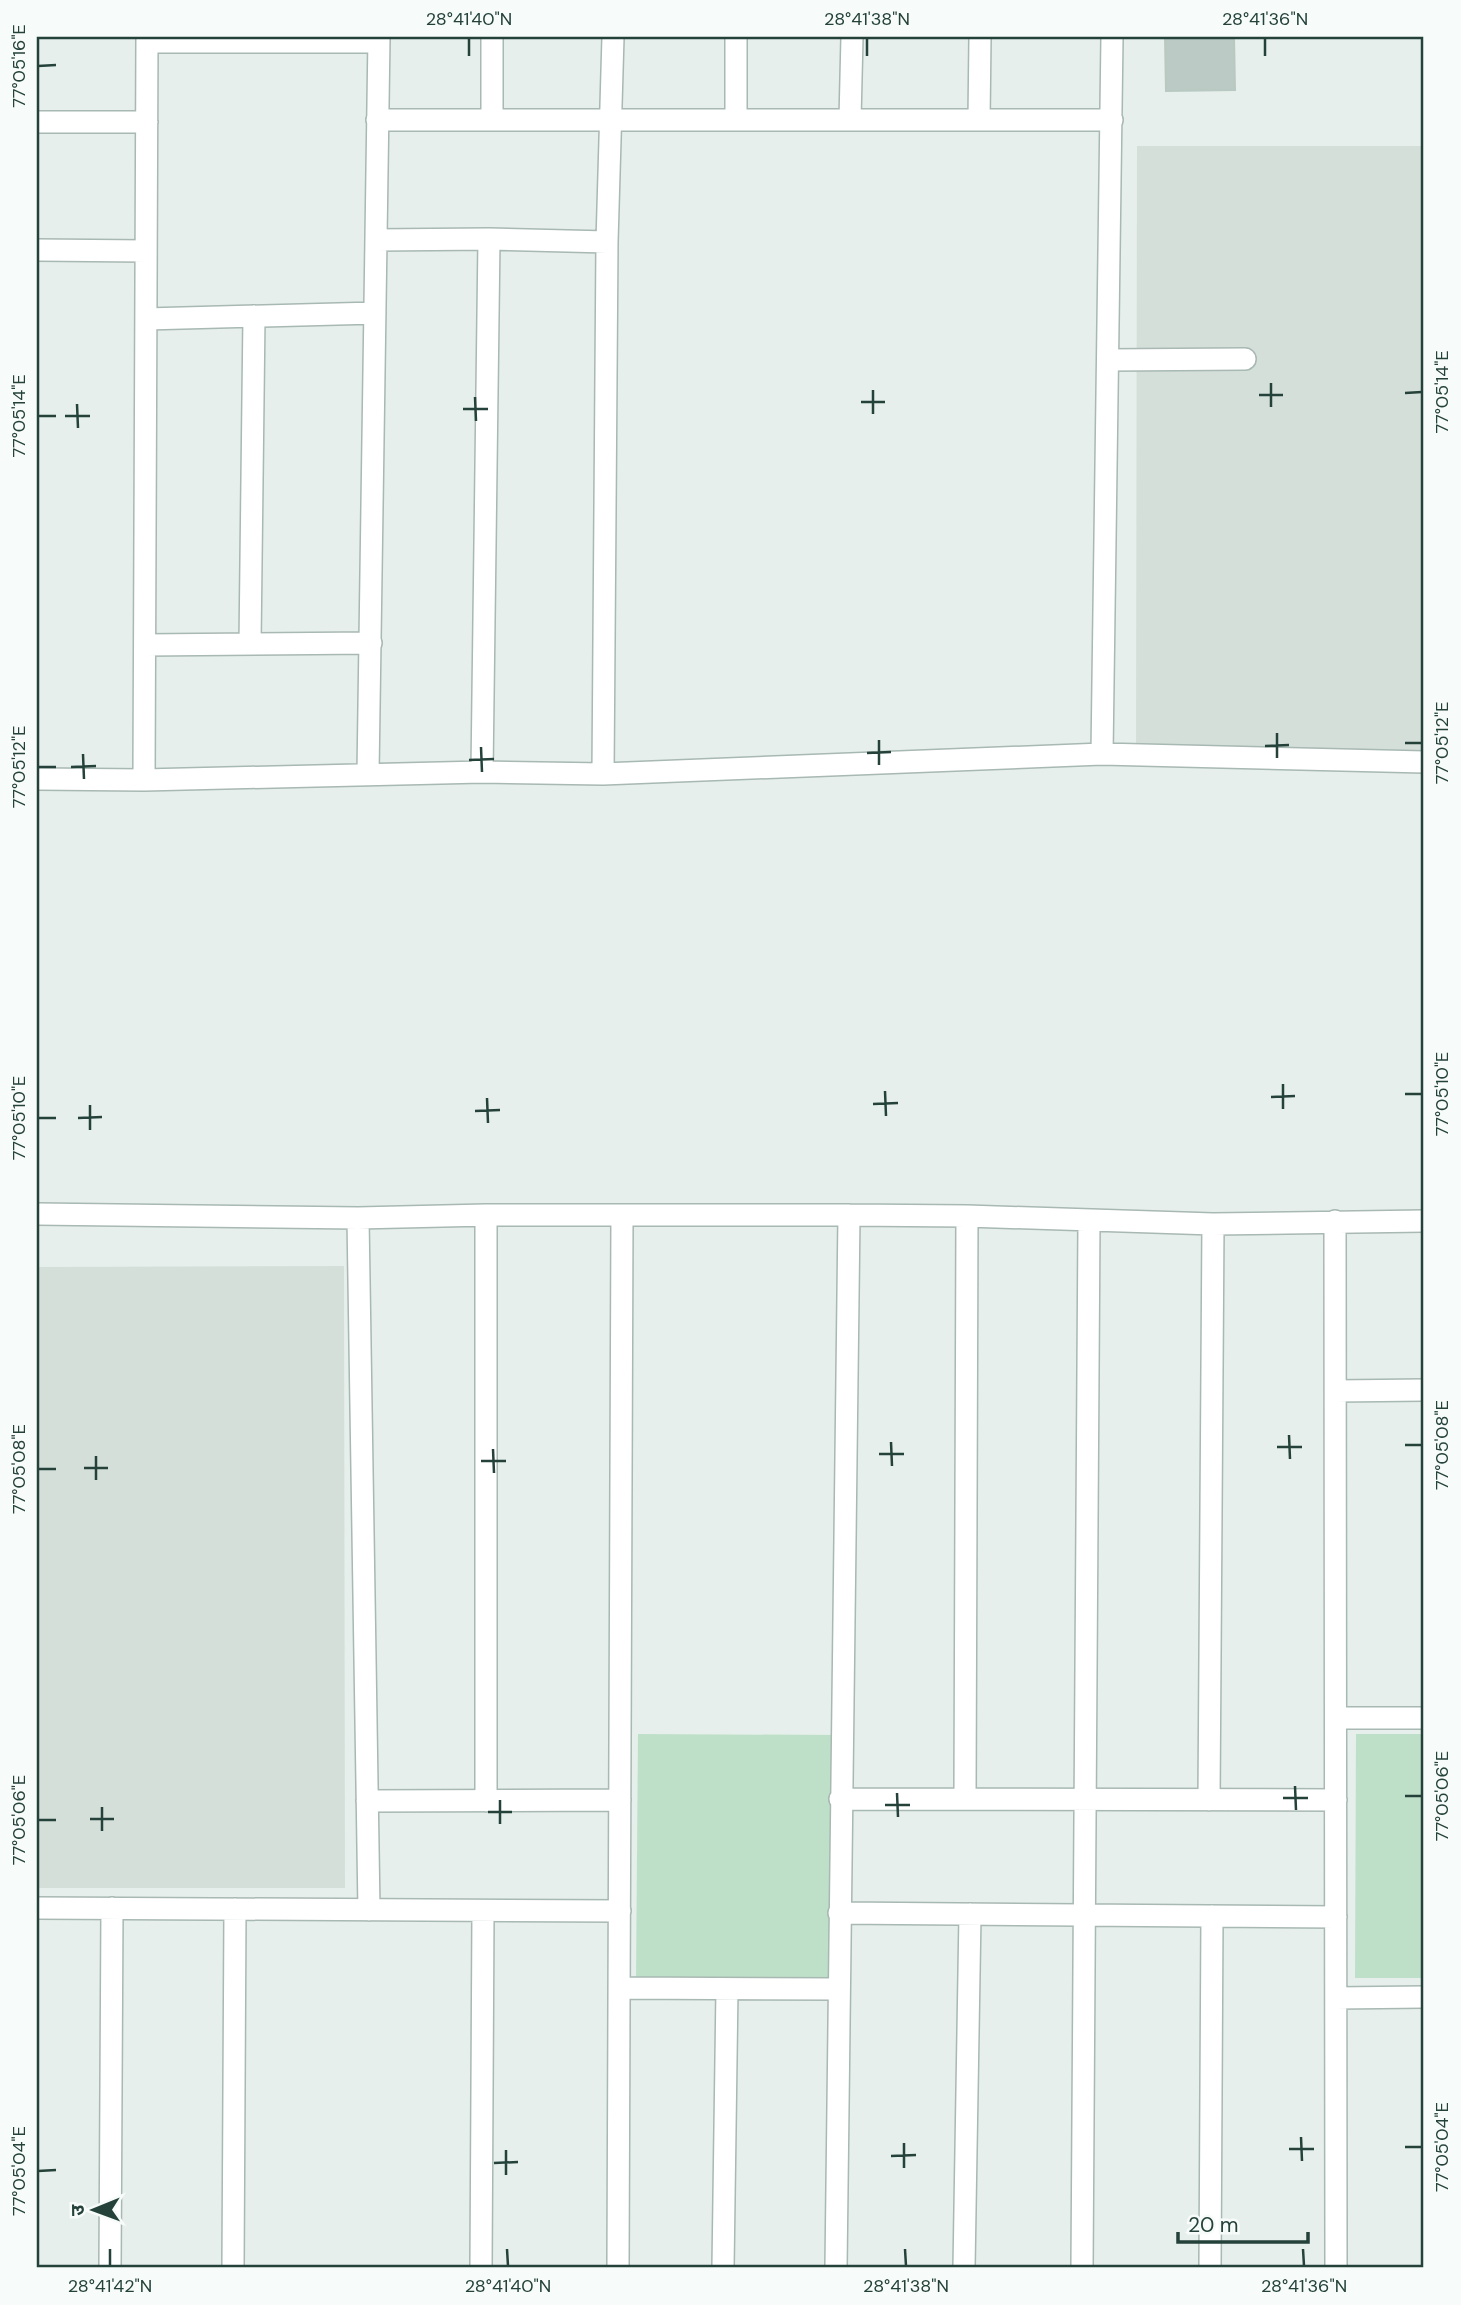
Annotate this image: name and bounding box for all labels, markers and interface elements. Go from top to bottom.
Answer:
text: 28°41'40"N [426,7,512,31]
text: 28°41'38"N [824,7,910,31]
text: 28°41'36"N [1222,7,1308,31]
text: 77°05'16"E [7,24,31,108]
text: 77°05'14"E [1430,350,1454,434]
text: 77°05'14"E [7,374,31,458]
text: 77°05'12"E [1430,702,1454,784]
text: 77°05'12"E [7,726,31,808]
text: 77°05'10"E [1430,1052,1454,1136]
text: 77°05'10"E [7,1076,31,1160]
text: 77°05'08"E [1430,1400,1454,1490]
text: 77°05'08"E [7,1424,31,1514]
text: 77°05'06"E [1430,1751,1454,1841]
text: 77°05'06"E [7,1775,31,1865]
text: 77°05'04"E [1430,2102,1454,2192]
text: 77°05'04"E [7,2126,31,2216]
north arrow [60,2176,130,2246]
scale bar [1178,2200,1307,2244]
text: उ [65,2204,90,2216]
text: 20 m [1188,2211,1239,2239]
text: 28°41'42"N [68,2274,152,2298]
text: 28°41'40"N [465,2274,551,2298]
text: 28°41'38"N [863,2274,949,2298]
text: 28°41'36"N [1261,2274,1347,2298]

